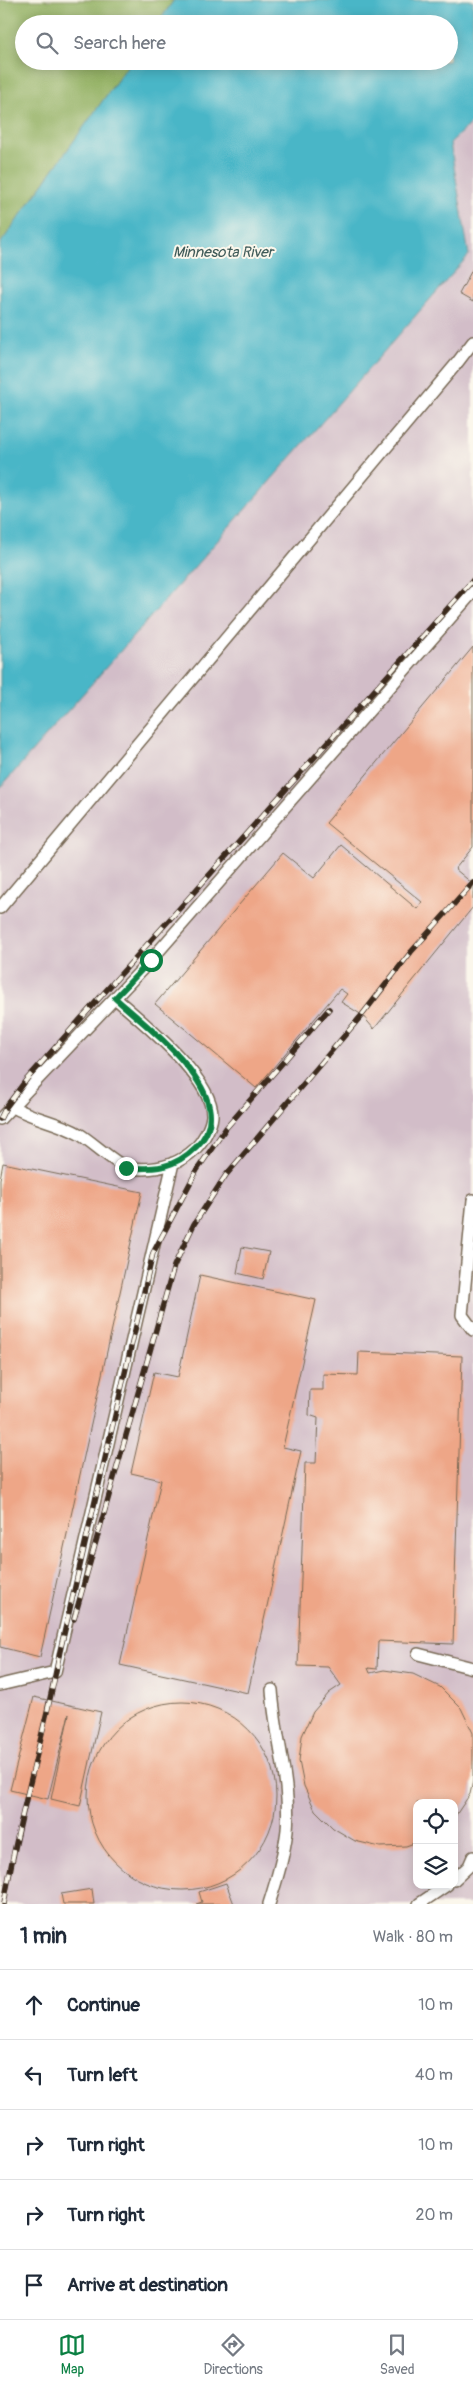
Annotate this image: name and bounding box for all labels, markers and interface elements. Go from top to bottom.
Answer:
search box [15,15,458,70]
icon: search [33,29,61,57]
text: Search here [73,31,166,55]
water label: Minnesota River [173,243,275,262]
route start [140,949,163,972]
route end [115,1157,138,1180]
map controls [413,1799,458,1889]
button: locate [413,1799,458,1844]
button: layers [413,1844,458,1889]
text: 1 min [20,1923,67,1950]
text: Walk · 80 m [373,1927,453,1947]
icon: ahead [20,1991,48,2019]
text: Continue [67,1993,140,2017]
text: 10 m [418,1995,453,2015]
icon: left [20,2061,48,2089]
text: Turn left [67,2063,137,2087]
text: 40 m [415,2065,453,2085]
icon: right [20,2131,48,2159]
text: Turn right [67,2133,145,2157]
text: 10 m [418,2135,453,2155]
icon: right [20,2201,48,2229]
text: Turn right [67,2203,145,2227]
text: 20 m [415,2205,453,2225]
icon: arrive [20,2271,48,2299]
text: Arrive at destination [67,2273,228,2297]
tab: Map [58,2331,86,2378]
tab: Directions [203,2331,263,2378]
tab: Saved [380,2331,415,2378]

